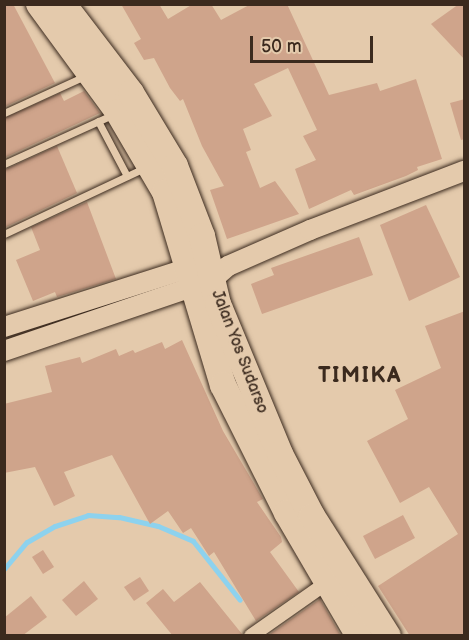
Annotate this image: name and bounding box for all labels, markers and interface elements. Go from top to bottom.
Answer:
scale bar [253,24,376,62]
text: 50 m [261,36,302,57]
street label: Jalan Yos Sudarso [206,287,272,417]
district label: TIMIKA [318,363,402,389]

